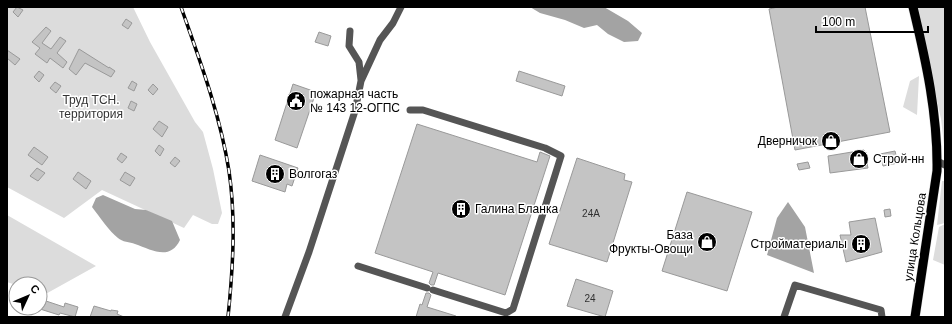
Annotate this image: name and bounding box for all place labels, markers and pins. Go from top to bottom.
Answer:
place label: пожарная часть № 143 12-ОГПС [310,87,400,115]
public building icon: пожарная часть № 143 12-ОГПС [285,90,307,112]
shop icon: Дверничок [820,130,842,152]
place label: Дверничок [758,134,818,148]
shop icon: Строй-нн [848,148,870,170]
place label: Строй-нн [873,152,924,166]
building icon: Волгогаз [264,163,286,185]
place label: Волгогаз [289,167,338,181]
building icon: Галина Бланка [450,198,472,220]
place label: Галина Бланка [475,202,558,216]
place label: База Фрукты-Овощи [609,228,693,256]
shop icon: База Фрукты-Овощи [696,231,718,253]
building icon: Стройматериалы [850,233,872,255]
place label: Стройматериалы [750,237,847,251]

